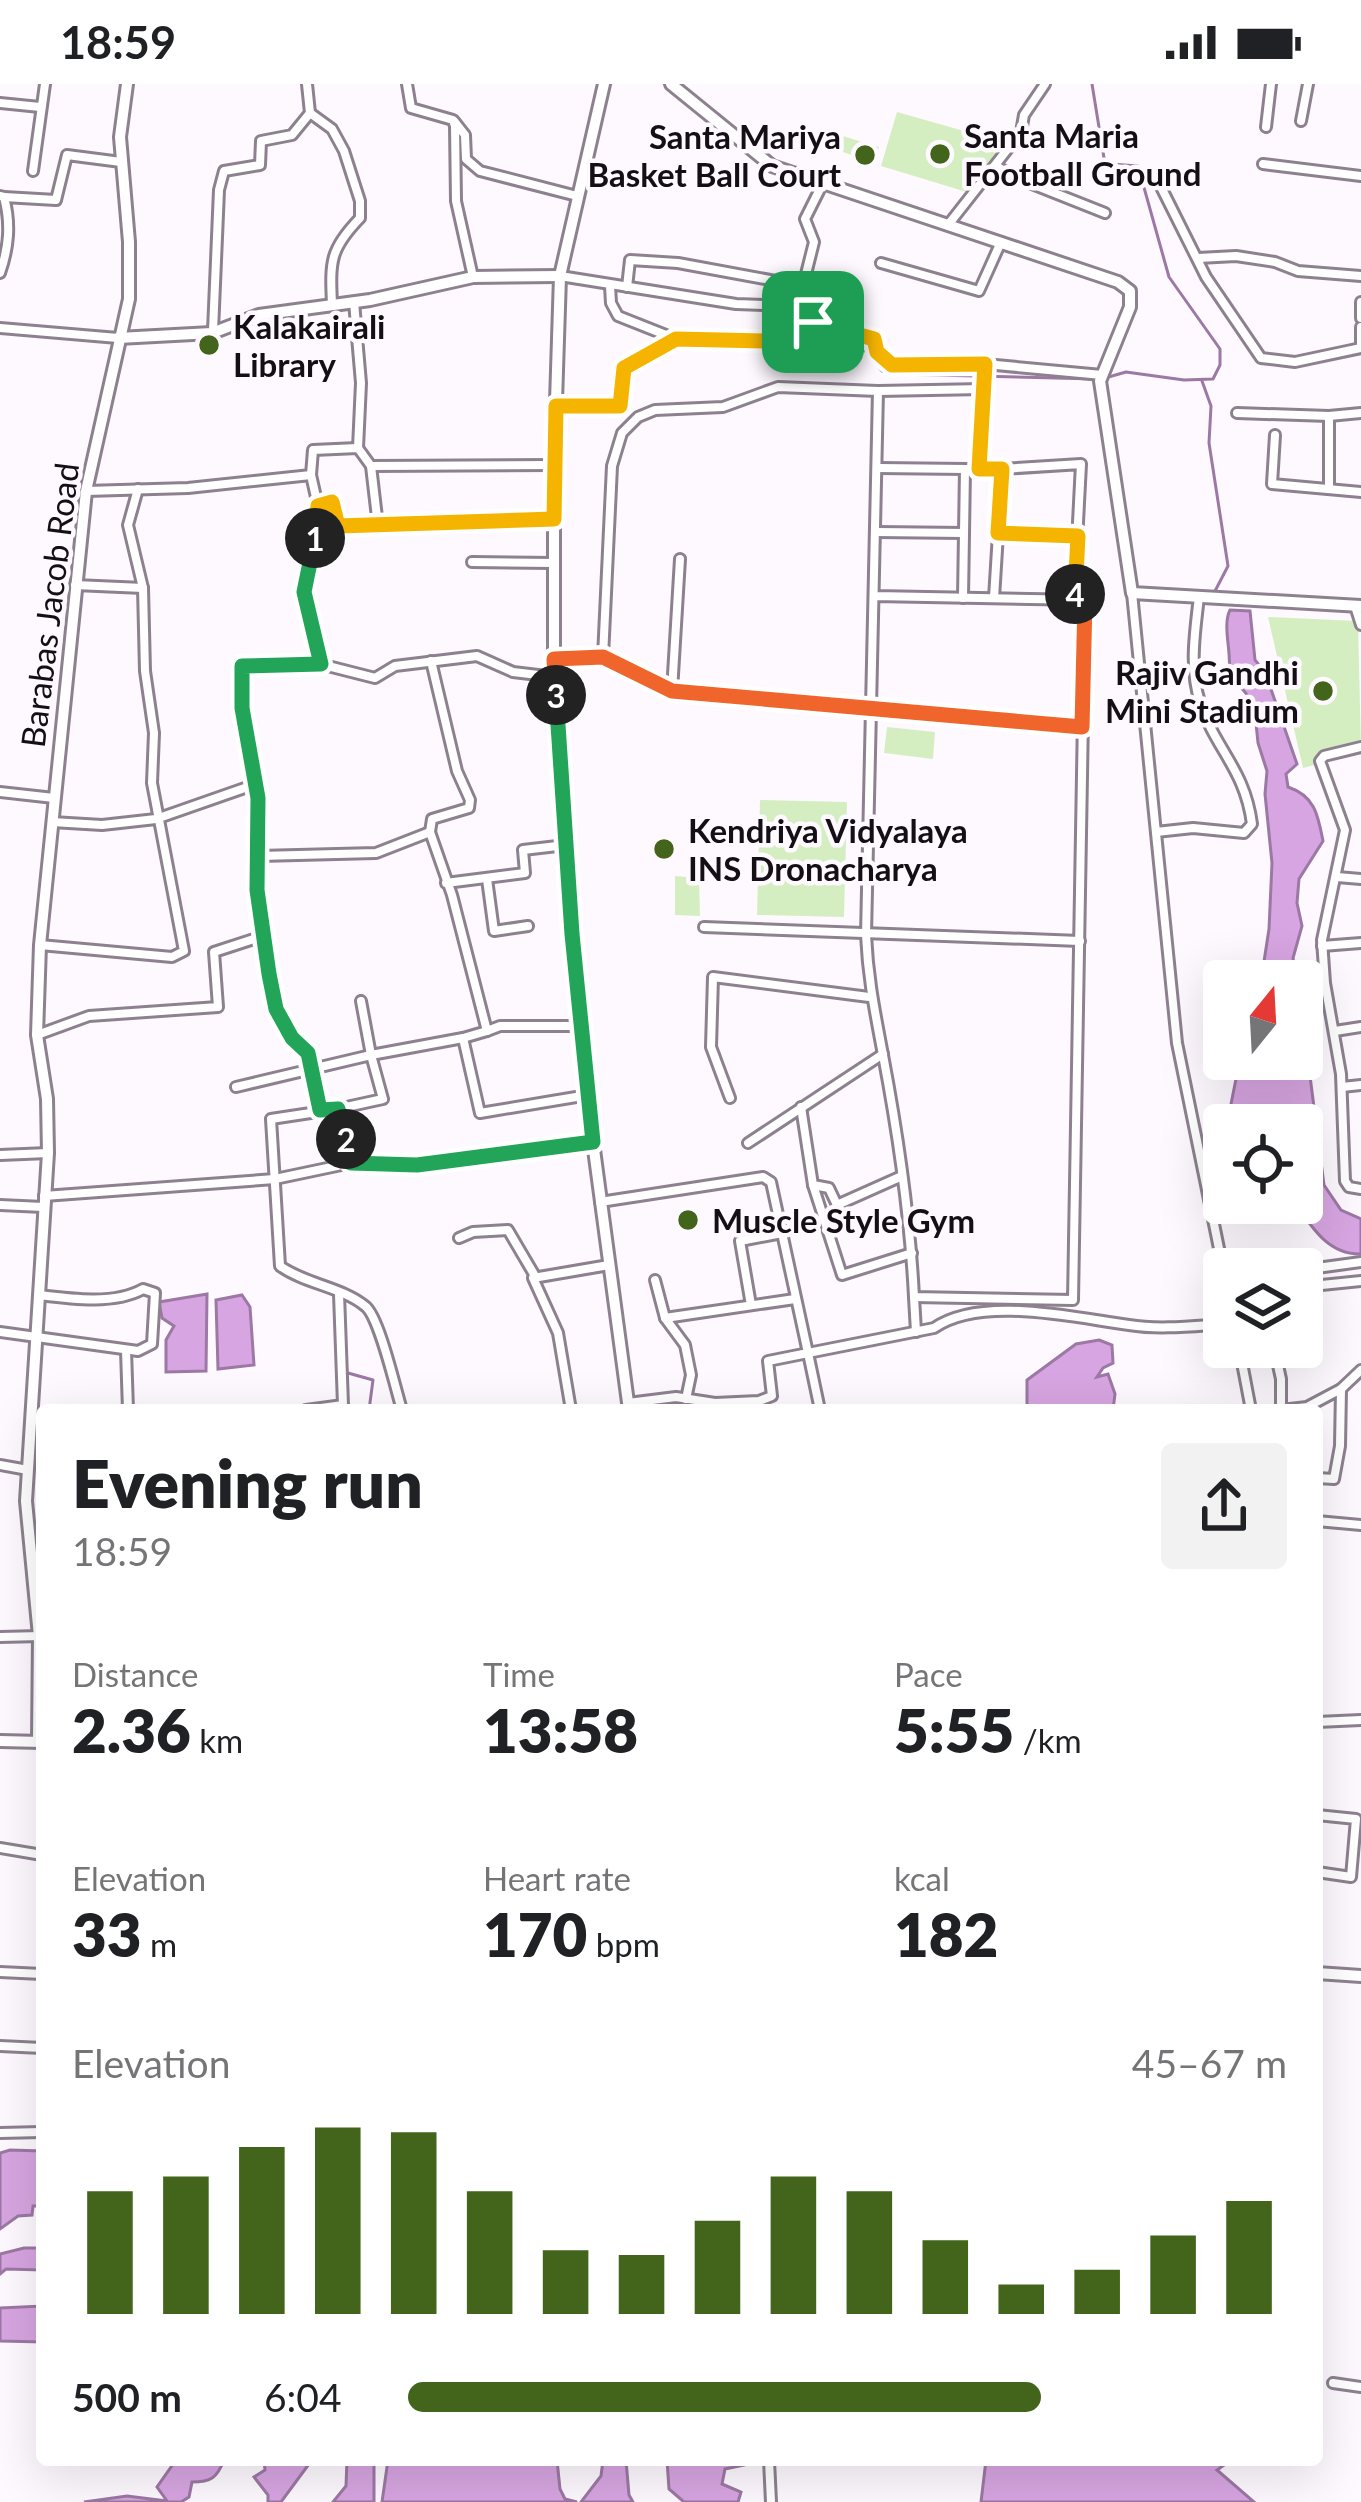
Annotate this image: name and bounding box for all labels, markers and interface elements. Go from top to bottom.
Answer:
text: 18:59 [60,15,176,69]
place label: Santa Maria Football Ground [964,115,1201,193]
place label: Santa Mariya Basket Ball Court [587,116,842,194]
marker: Santa Maria Football Ground [927,141,953,167]
marker: Santa Mariya Basket Ball Court [852,142,878,168]
pin [762,271,864,373]
icon: arrive [780,289,846,355]
place label: Kalakairali Library [233,306,385,384]
marker: Kalakairali Library [196,332,222,358]
street label: Barabas Jacob Road [12,460,86,750]
pin: 1 [285,508,345,568]
text: 1 [305,518,325,558]
pin: 4 [1045,564,1105,624]
text: 4 [1065,574,1085,614]
place label: Rajiv Gandhi Mini Stadium [1105,652,1299,730]
pin: 3 [526,665,586,725]
text: 3 [546,675,566,715]
marker: Rajiv Gandhi Mini Stadium [1310,678,1336,704]
place label: Kendriya Vidyalaya INS Dronacharya [688,810,968,888]
marker: Kendriya Vidyalaya INS Dronacharya [651,836,677,862]
north arrow [1203,960,1323,1080]
map controls [1203,960,1323,1368]
button: locate [1203,1104,1323,1224]
pin: 2 [316,1109,376,1169]
text: 2 [336,1119,356,1159]
place label: Muscle Style Gym [712,1200,975,1240]
marker: Muscle Style Gym [675,1207,701,1233]
button: layers [1203,1248,1323,1368]
text: Evening run [72,1443,423,1522]
button: share [1161,1443,1287,1569]
text: 18:59 [72,1528,172,1574]
text: Distance [72,1654,199,1694]
text: Time [483,1654,555,1694]
text: Pace [894,1654,963,1694]
text: 2.36 [72,1694,191,1766]
text: 13:58 [483,1694,638,1766]
text: 5:55 [894,1694,1014,1766]
text: km [191,1720,243,1760]
text: /km [1014,1720,1082,1760]
text: Elevation [72,1858,206,1898]
text: Heart rate [483,1858,631,1898]
text: kcal [894,1858,950,1898]
text: 33 [72,1898,142,1970]
text: 170 [483,1898,587,1970]
text: 182 [894,1898,998,1970]
text: m [142,1924,177,1964]
text: bpm [587,1924,660,1964]
text: Elevation [72,2040,230,2086]
text: 45–67 m [1132,2040,1287,2086]
text: 500 m [72,2374,182,2420]
text: 6:04 [264,2374,342,2420]

